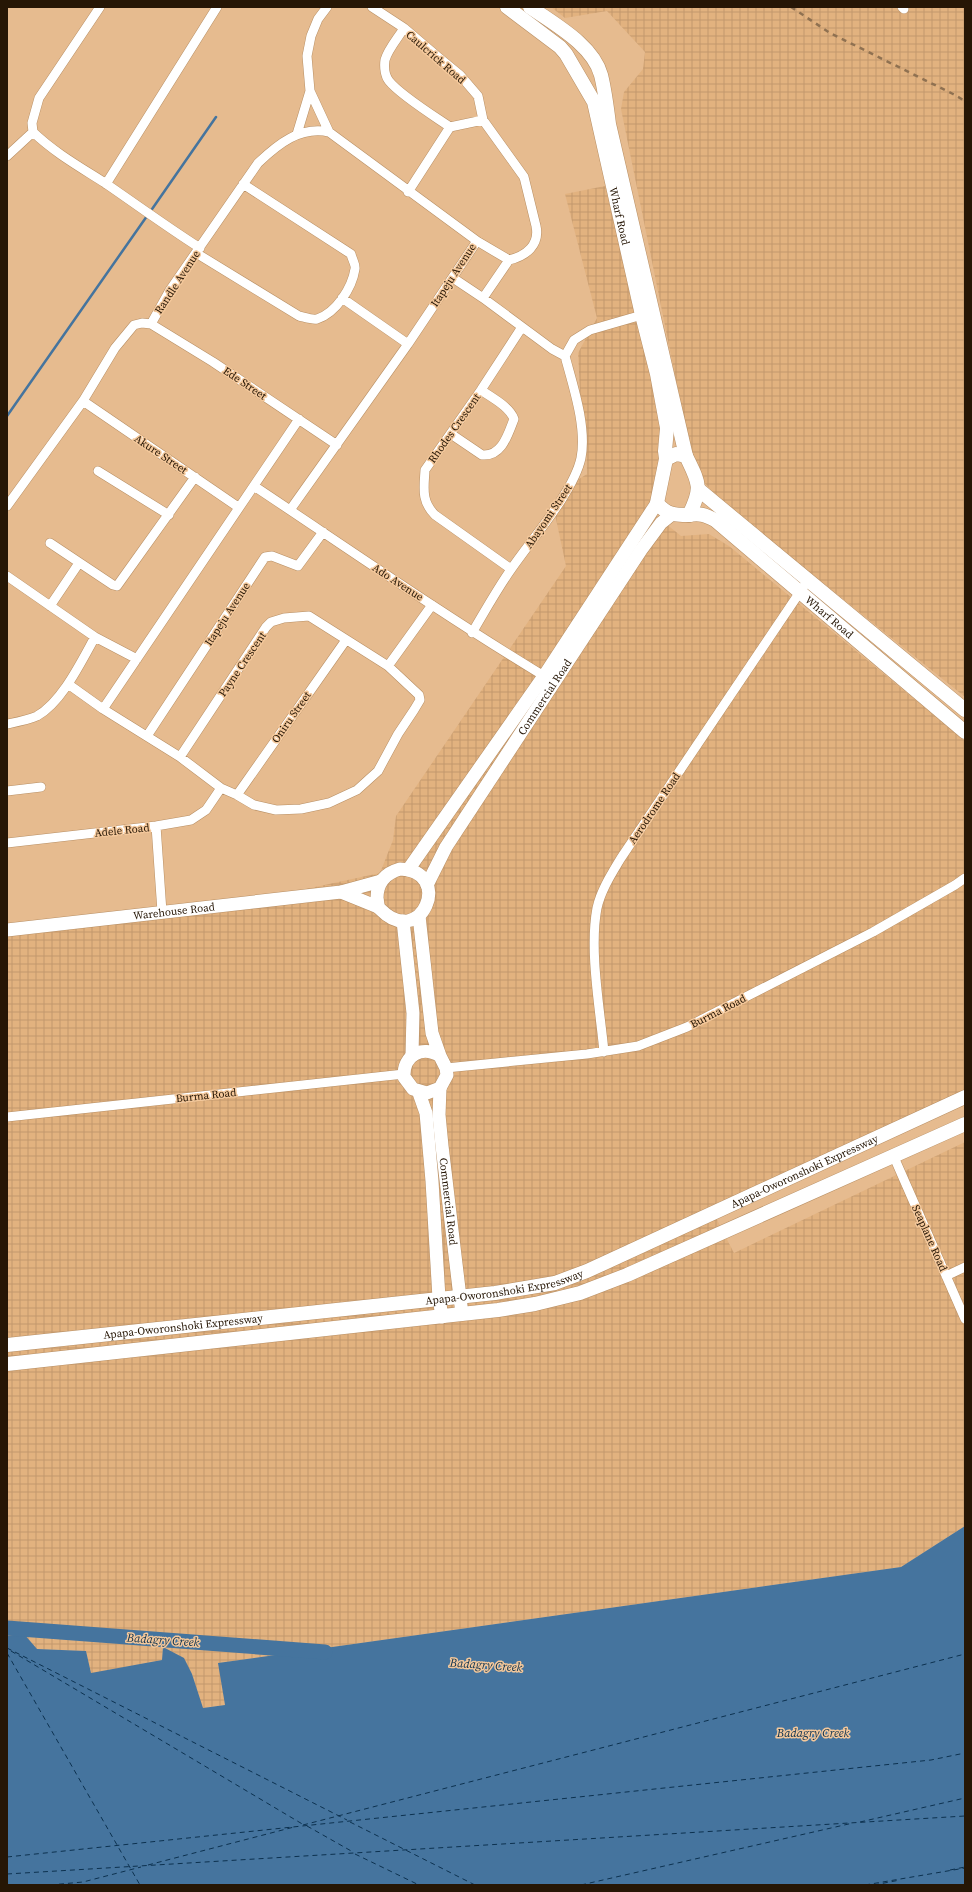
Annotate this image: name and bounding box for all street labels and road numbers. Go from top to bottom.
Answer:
street label: Caulcrick Road [403,27,469,88]
street label: Wharf Road [605,186,633,247]
street label: Itapeju Avenue [427,240,480,310]
street label: Randle Avenue [151,247,204,317]
street label: Ede Street [220,363,270,404]
street label: Rhodes Crescent [425,390,484,466]
street label: Akure Street [131,431,191,478]
street label: Abayomi Street [521,481,576,551]
street label: Ado Avenue [369,560,426,605]
street label: Itapeju Avenue [201,579,254,649]
street label: Wharf Road [802,593,857,643]
street label: Payne Crescent [215,628,270,700]
street label: Commercial Road [514,656,576,738]
street label: Oniru Street [268,688,315,746]
street label: Aerodrome Road [625,769,684,847]
street label: Adele Road [94,820,151,841]
street label: Warehouse Road [132,899,216,924]
street label: Burma Road [688,991,749,1032]
street label: Burma Road [175,1085,238,1106]
street label: Apapa-Oworonshoki Expressway [729,1131,881,1212]
street label: Commercial Road [435,1157,461,1247]
street label: Seaplane Road [908,1203,951,1275]
street label: Apapa-Oworonshoki Expressway [425,1266,586,1308]
street label: Apapa-Oworonshoki Expressway [103,1311,264,1343]

